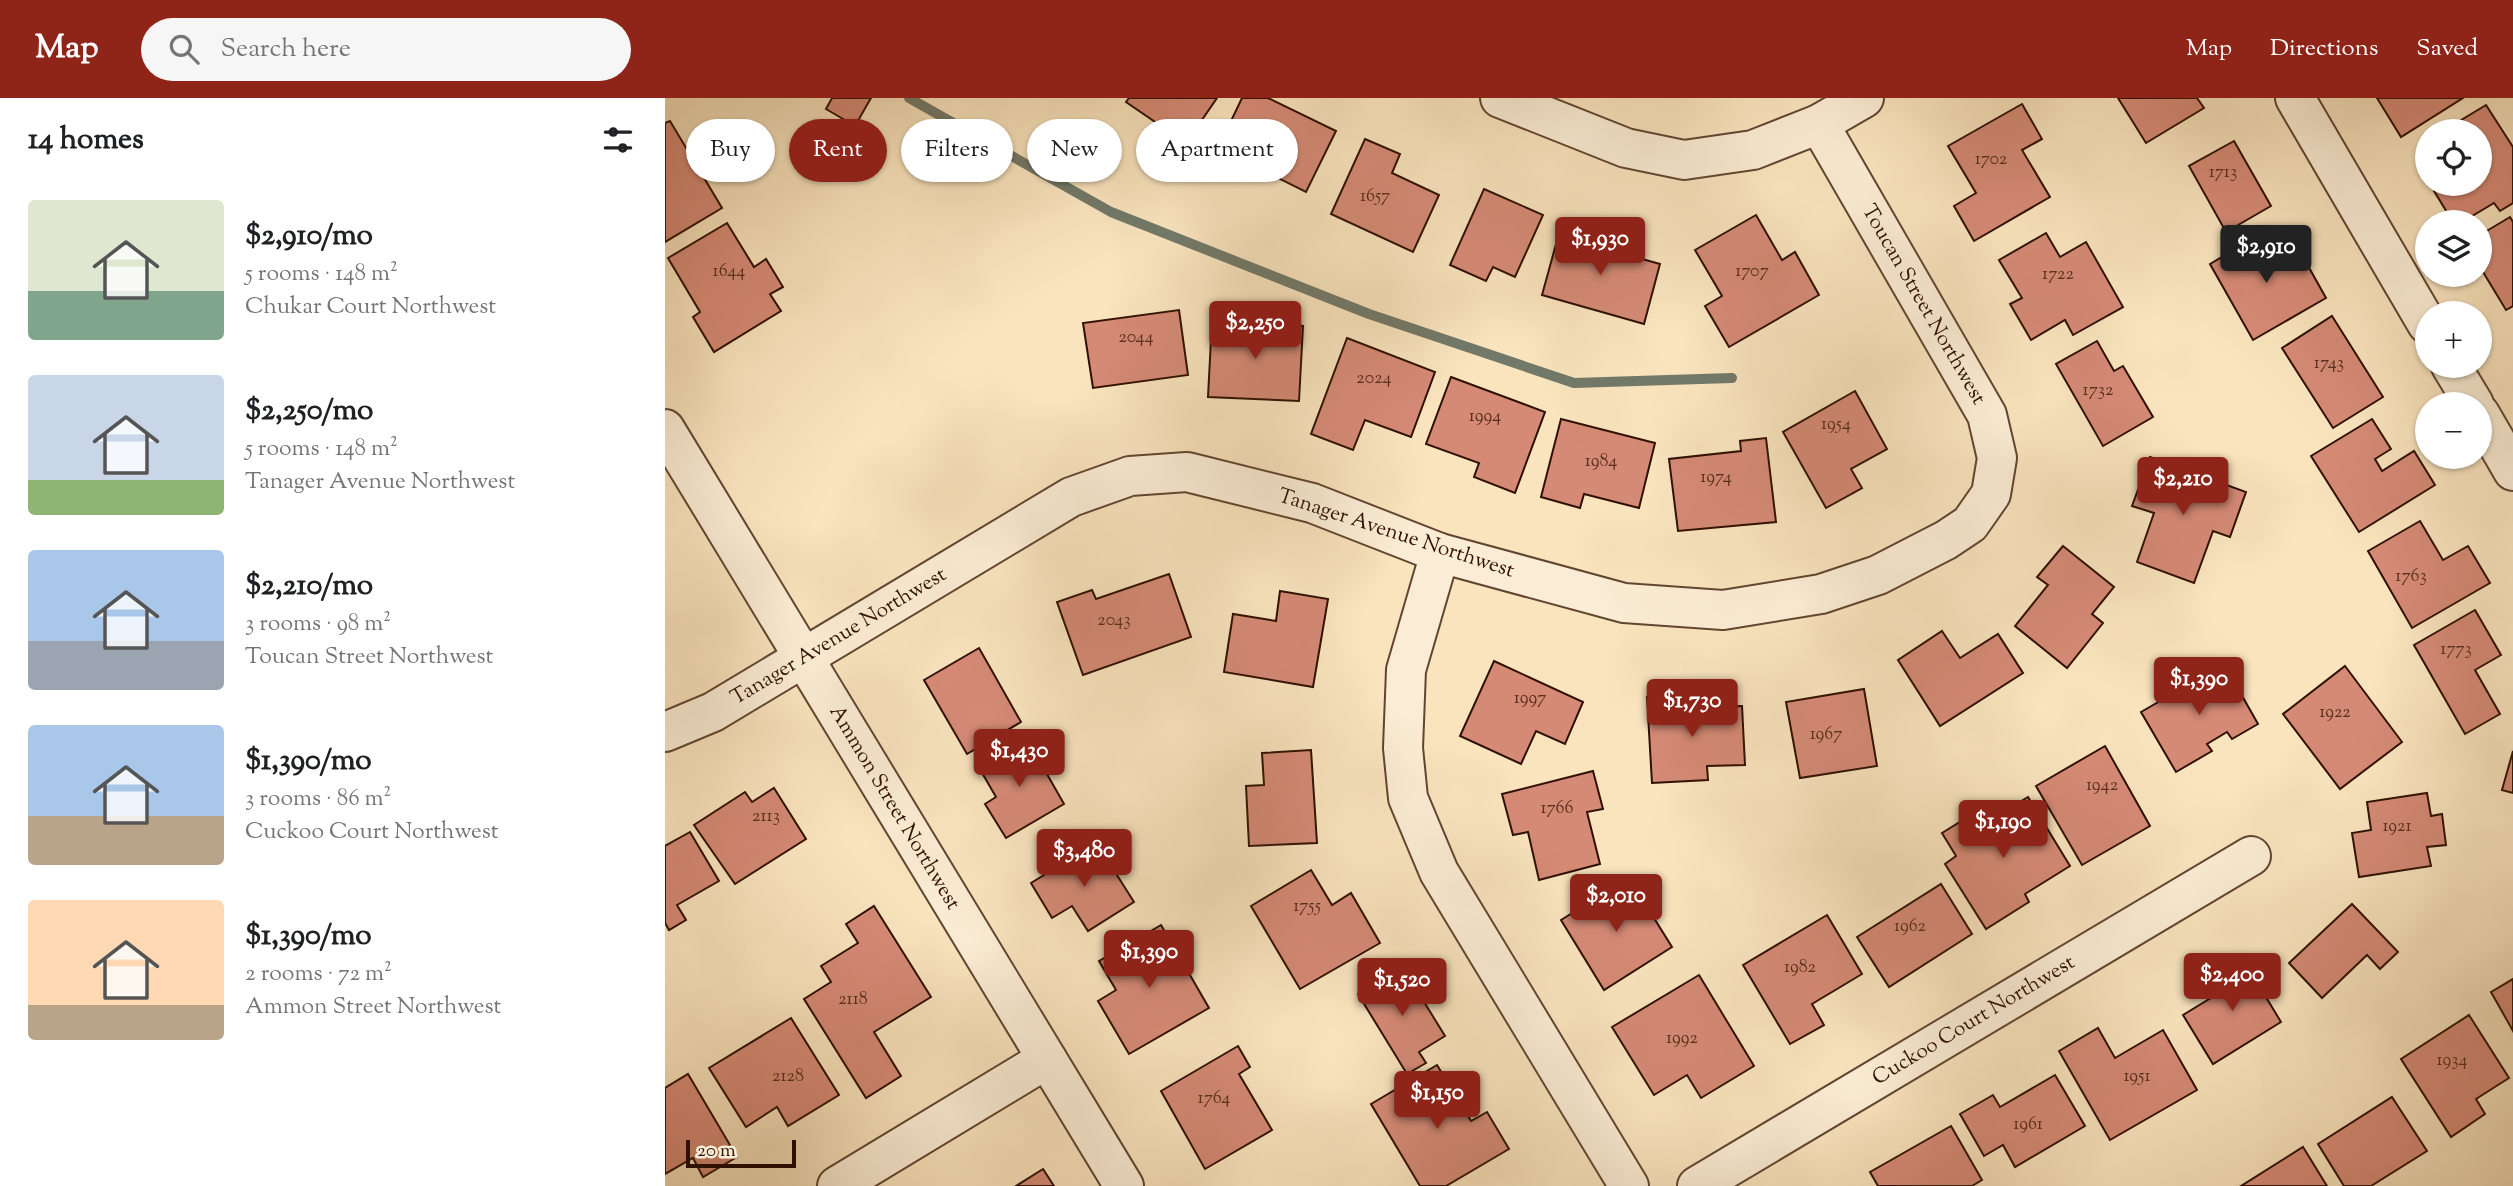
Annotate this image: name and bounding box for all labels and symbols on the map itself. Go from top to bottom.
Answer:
house number: 1702 [1975,147,2008,173]
house number: 1713 [2209,160,2237,186]
house number: 1657 [1360,184,1390,210]
street label: Toucan Street Northwest [1853,199,1993,411]
pin: $1,930 [1543,218,1657,277]
pin: $2,910 [2209,226,2323,285]
house number: 1644 [713,259,745,285]
house number: 1707 [1735,259,1769,285]
house number: 1722 [2042,262,2074,288]
pin: $2,250 [1198,302,1312,361]
house number: 2044 [1118,325,1154,351]
house number: 1743 [2314,351,2344,377]
house number: 2024 [1356,366,1392,392]
house number: 1732 [2083,378,2114,404]
house number: 1994 [1469,404,1501,430]
house number: 1954 [1821,412,1851,438]
house number: 1984 [1585,449,1617,475]
pin: $2,210 [2126,458,2240,517]
house number: 1974 [1700,465,1732,491]
street label: Tanager Avenue Northwest [1274,482,1518,586]
street label: Tanager Avenue Northwest [726,561,952,713]
house number: 1763 [2395,564,2427,590]
house number: 2043 [1097,608,1131,634]
house number: 1773 [2440,637,2472,663]
pin: $1,390 [2142,658,2256,717]
pin: $1,730 [1635,680,1749,739]
house number: 1997 [1514,686,1546,712]
street label: Ammon Street Northwest [821,700,967,916]
house number: 1922 [2319,700,2351,726]
house number: 1967 [1810,722,1842,748]
pin: $1,430 [962,730,1076,789]
house number: 1942 [2086,773,2119,799]
house number: 1766 [1540,796,1574,822]
pin: $1,190 [1946,800,2060,860]
house number: 2113 [752,804,780,830]
house number: 1921 [2382,814,2412,840]
pin: $3,480 [1027,830,1141,889]
pin: $2,010 [1559,874,1673,934]
house number: 1755 [1293,894,1321,920]
house number: 1962 [1894,914,1927,940]
pin: $1,390 [1092,930,1206,990]
street label: Cuckoo Court Northwest [1867,949,2081,1093]
pin: $2,400 [2175,954,2289,1013]
house number: 1982 [1784,955,1817,981]
pin: $1,520 [1345,958,1459,1018]
house number: 2118 [838,987,868,1013]
house number: 1992 [1666,1026,1698,1052]
house number: 1934 [2436,1048,2468,1074]
house number: 2128 [772,1064,804,1090]
house number: 1951 [2123,1064,2151,1090]
pin: $1,150 [1380,1072,1494,1131]
house number: 1764 [1198,1086,1230,1112]
house number: 1961 [2013,1112,2043,1138]
scale bar [686,1137,796,1169]

